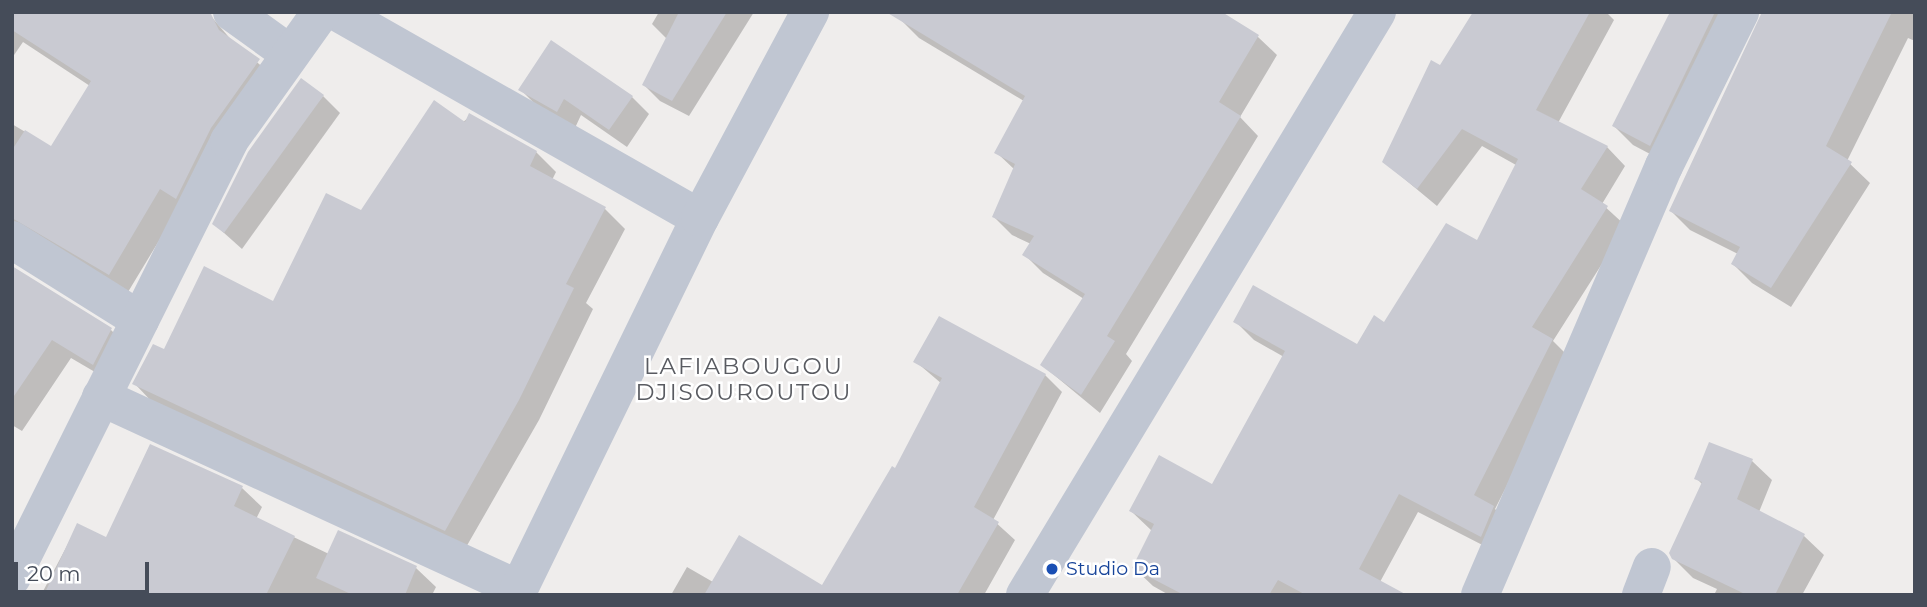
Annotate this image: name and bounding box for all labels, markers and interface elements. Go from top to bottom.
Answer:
district label: LAFIABOUGOU DJISOUROUTOU [637,352,851,406]
scale bar [18,548,152,592]
place label: Studio Da [1066,558,1160,580]
text: 20 m [27,561,81,586]
marker: Studio Da [1044,561,1060,577]

